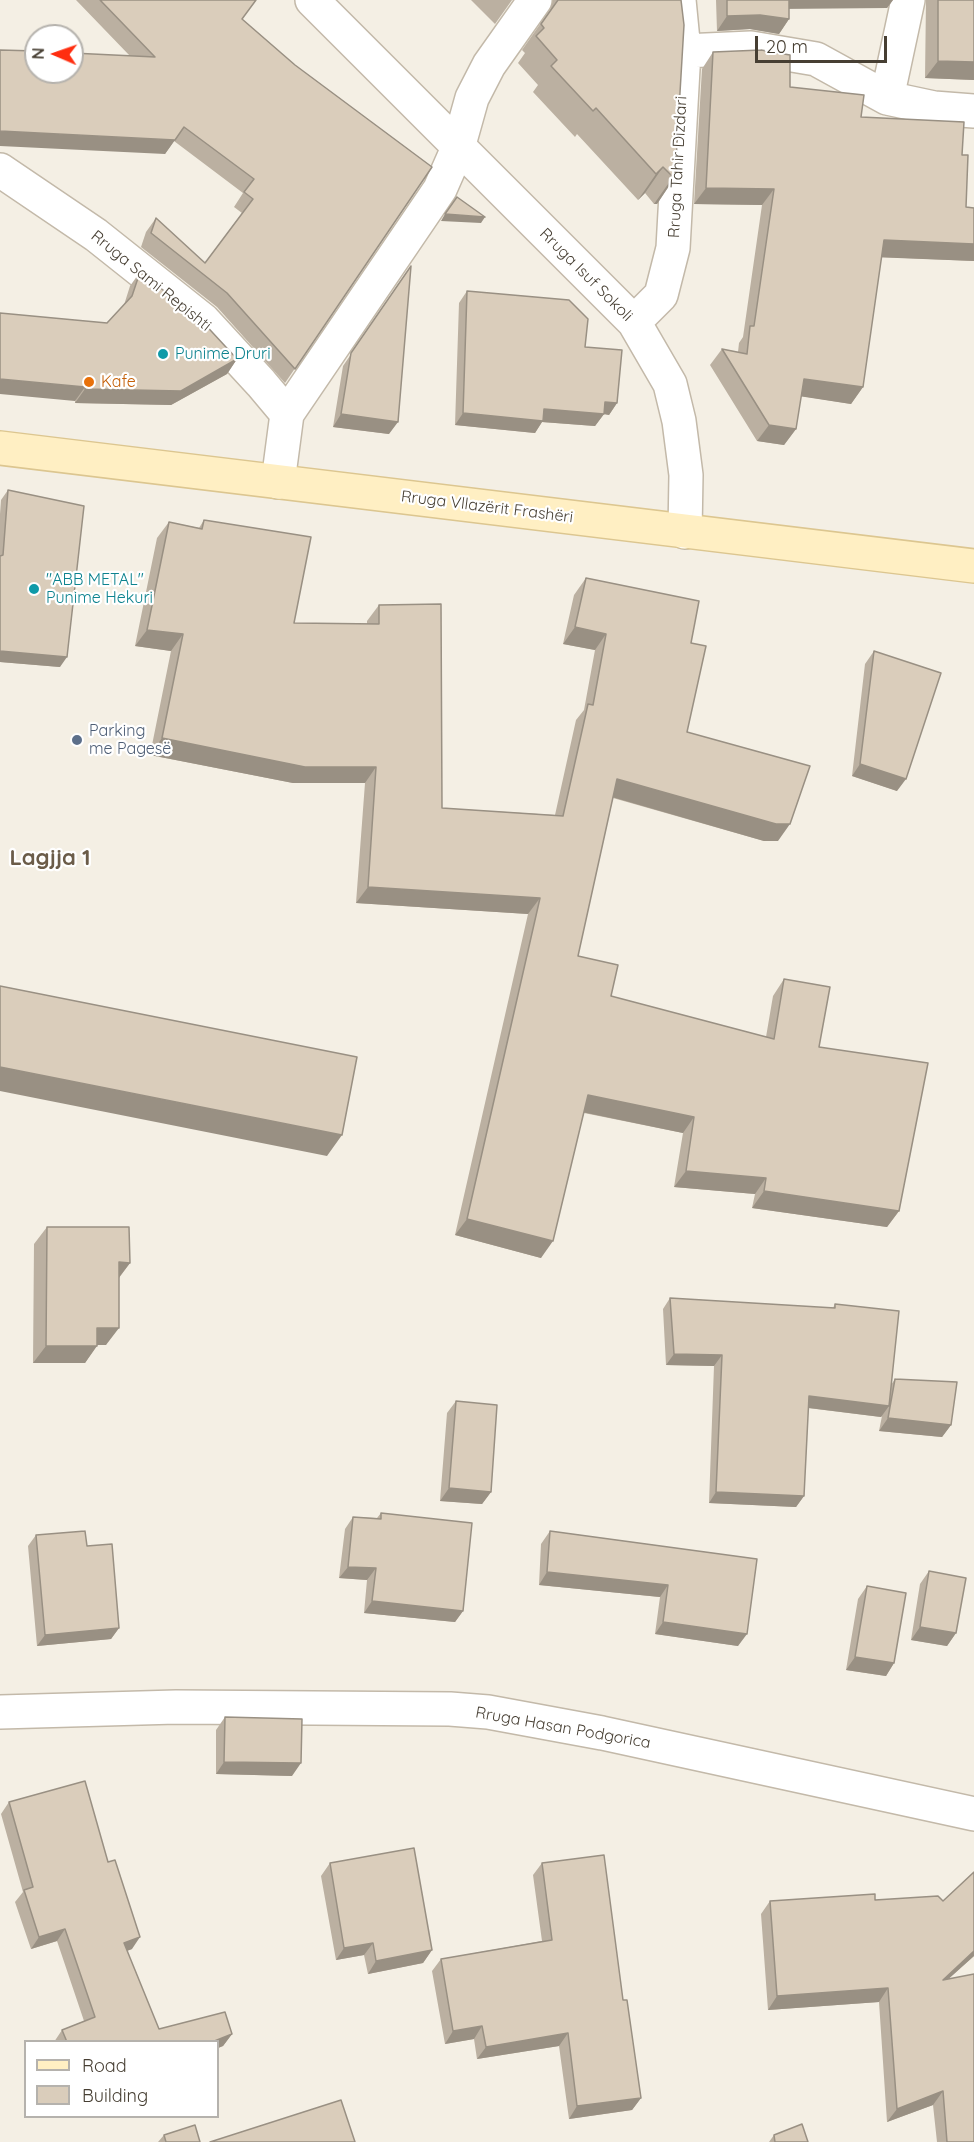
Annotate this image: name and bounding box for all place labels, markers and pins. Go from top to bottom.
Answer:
place label: Punime Druri [175,344,271,364]
marker: Punime Druri [156,347,170,361]
place label: Kafe [101,372,136,392]
marker: Kafe [82,375,96,389]
place label: "ABB METAL" Punime Hekuri [46,570,153,608]
marker: "ABB METAL" Punime Hekuri [27,582,41,596]
place label: Parking me Pagesë [89,721,171,759]
marker: Parking me Pagesë [70,733,84,747]

